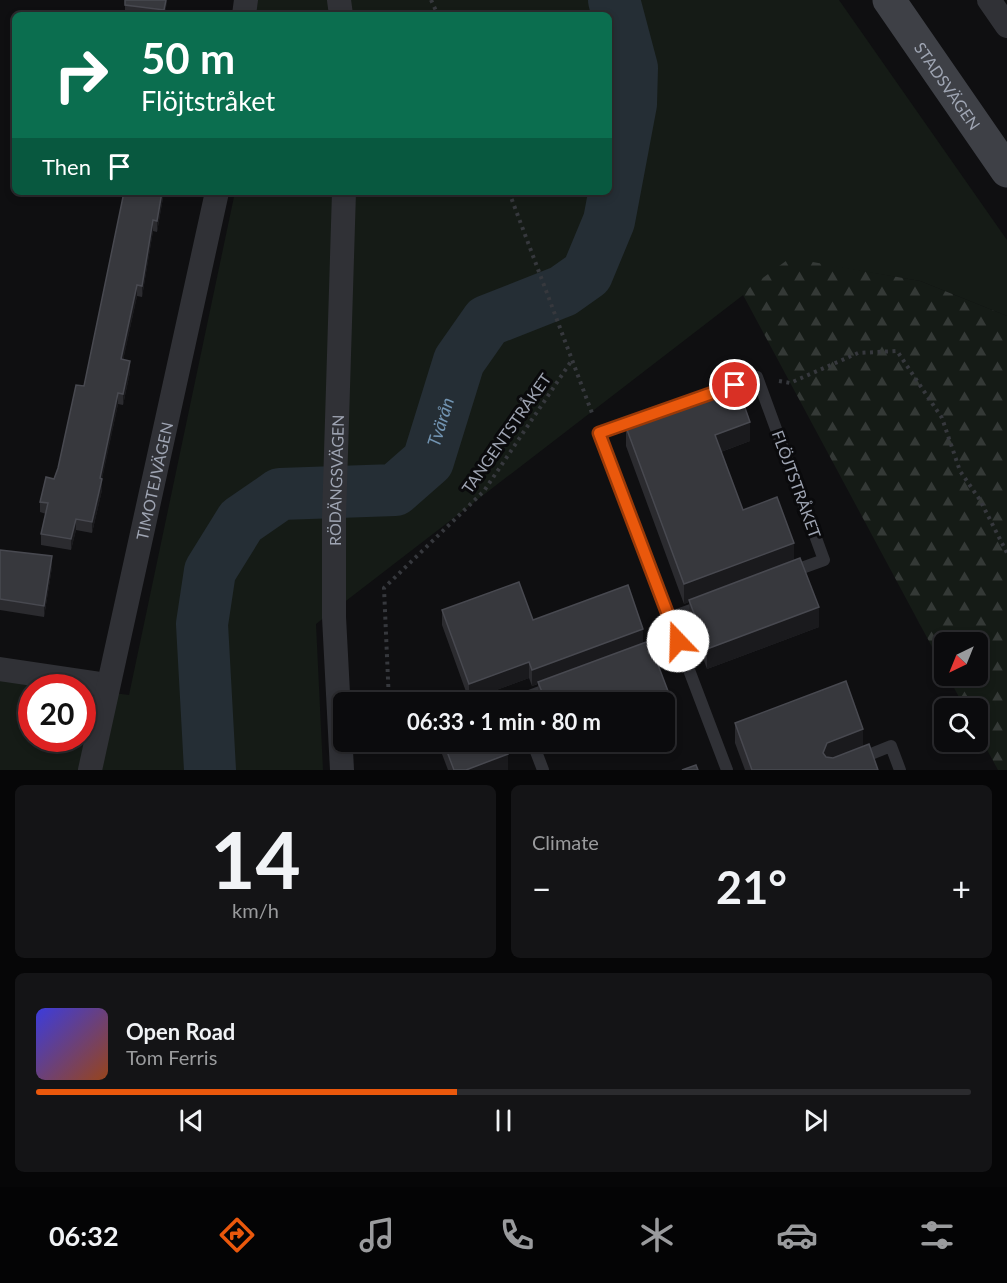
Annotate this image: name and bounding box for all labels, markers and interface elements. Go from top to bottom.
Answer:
text: 50 m [141,33,235,83]
icon: right [42,36,120,114]
street label: STADSVÄGEN [911,38,985,133]
text: Flöjtstråket [141,84,275,117]
icon: arrive [103,150,136,183]
text: Then [42,153,91,180]
pin [709,359,760,410]
icon: arrive [718,368,751,401]
street label: TANGENTSTRÅKET [457,369,555,497]
water label: Tvärån [422,395,458,449]
street label: RÖDÄNGSVÄGEN [324,414,347,546]
street label: TIMOTEJVÄGEN [131,420,176,542]
street label: FLÖJTSTRÅKET [769,427,826,541]
position arrow [646,609,710,673]
north arrow [934,632,988,686]
map controls [934,632,988,752]
speed limit sign: 20 [18,674,96,752]
button: search [934,698,988,752]
text: 06:33 · 1 min · 80 m [407,708,601,735]
text: 14 [210,812,301,906]
text: Climate [532,830,599,854]
text: 21° [716,860,787,914]
text: − [532,868,551,908]
text: + [952,868,971,908]
text: km/h [232,898,279,922]
text: Open Road [126,1018,235,1045]
text: Tom Ferris [126,1045,217,1069]
icon: previous [175,1104,208,1137]
icon: pause [487,1104,520,1137]
icon: next [799,1104,832,1137]
icon: directions [216,1214,258,1256]
icon: music [356,1214,398,1256]
icon: phone [496,1214,538,1256]
icon: climate [636,1214,678,1256]
icon: car [776,1214,818,1256]
icon: filters [916,1214,958,1256]
text: 06:32 [49,1219,119,1252]

